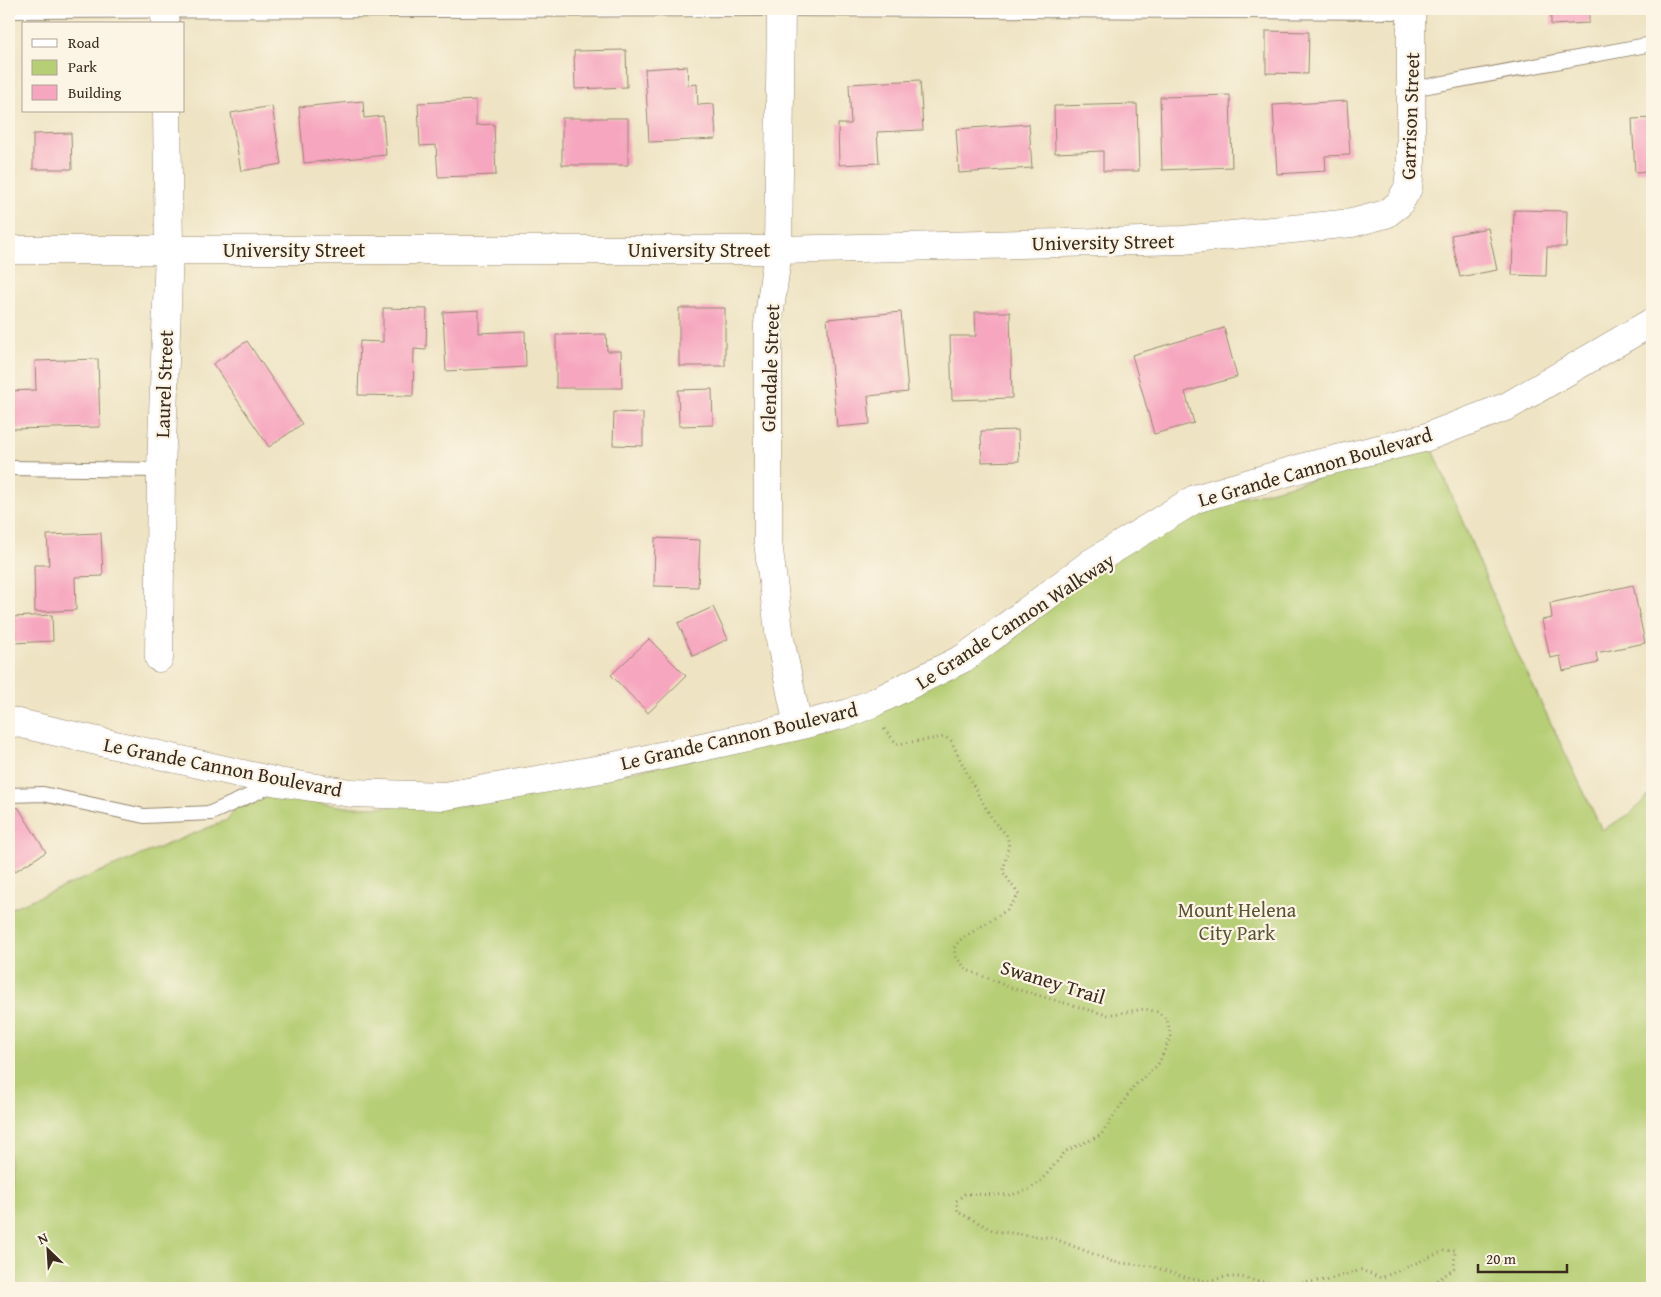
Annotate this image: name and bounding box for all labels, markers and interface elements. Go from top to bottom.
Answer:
legend [22,22,185,112]
text: Road [68,32,99,53]
street label: Garrison Street [1393,52,1426,180]
text: Park [68,56,97,77]
text: Building [68,82,122,103]
street label: University Street [1031,226,1175,257]
street label: University Street [223,235,365,264]
street label: University Street [628,235,770,264]
street label: Glendale Street [753,303,786,433]
street label: Laurel Street [147,330,180,438]
street label: Le Grande Cannon Boulevard [1194,419,1436,514]
street label: Le Grande Cannon Walkway [910,545,1120,696]
street label: Le Grande Cannon Boulevard [618,694,860,777]
street label: Le Grande Cannon Boulevard [101,729,345,804]
park label: Mount Helena City Park [1178,895,1297,947]
street label: Swaney Trail [997,952,1109,1011]
north arrow [22,1224,72,1274]
text: N [34,1227,52,1249]
scale bar [1478,1242,1567,1274]
text: 20 m [1486,1248,1517,1269]

